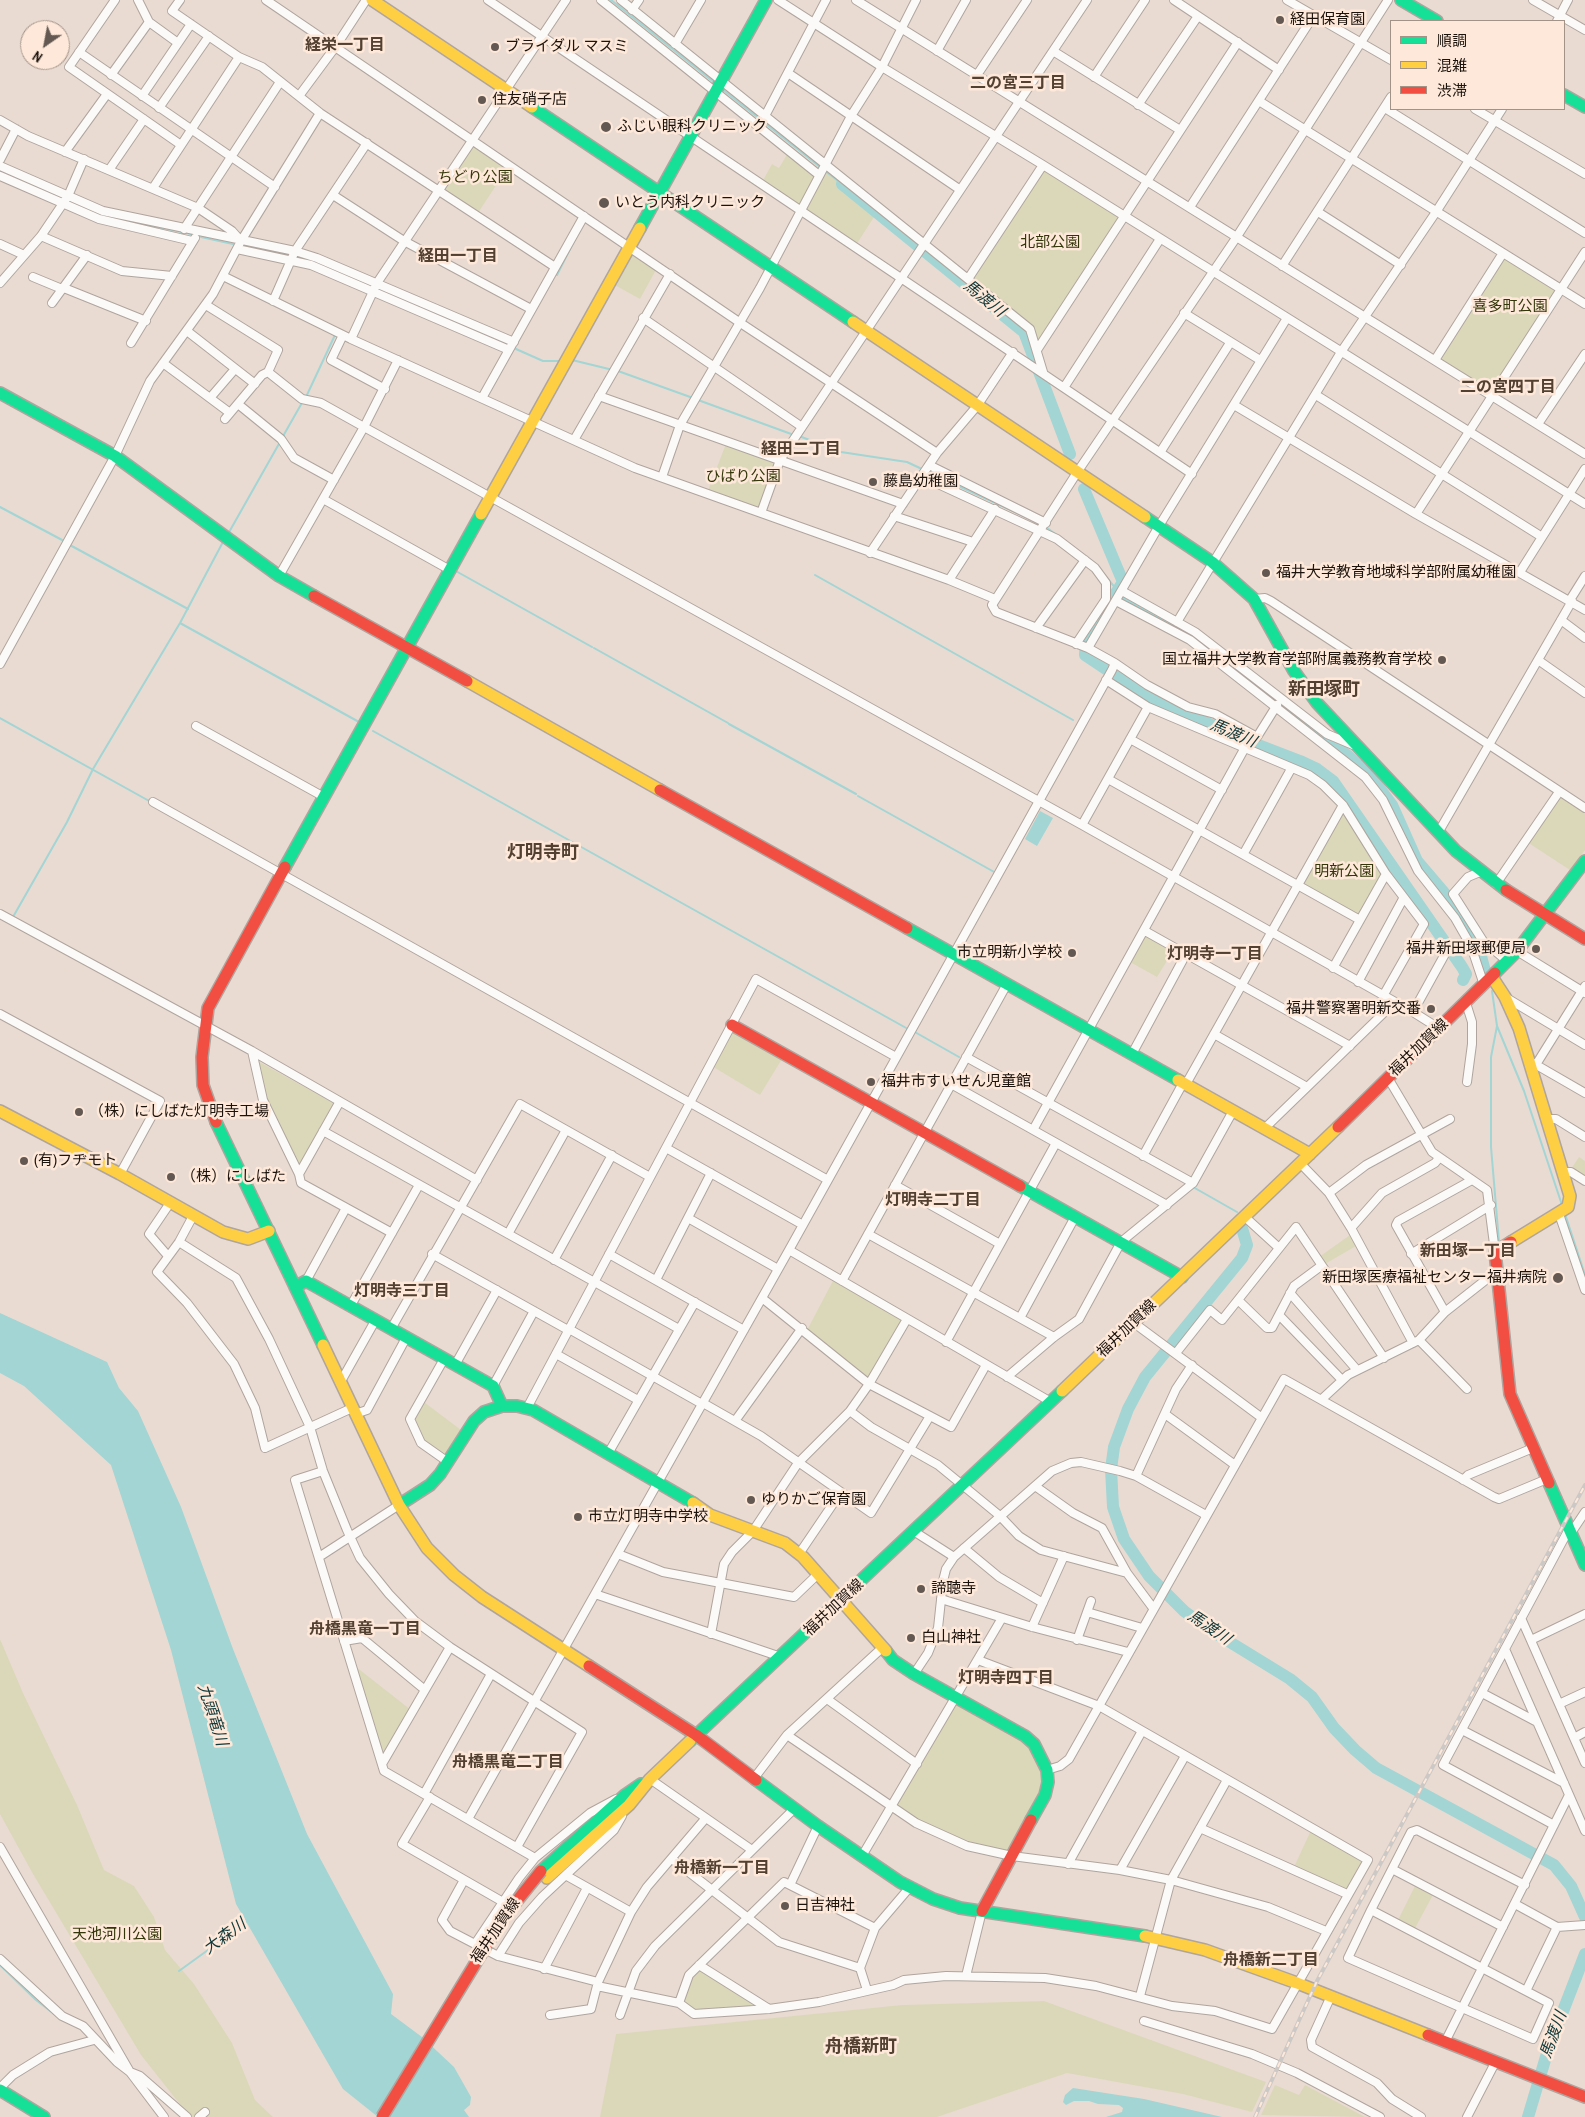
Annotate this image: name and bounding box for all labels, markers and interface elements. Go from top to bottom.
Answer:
place label: 経田保育園 [1290,11,1365,29]
marker: 経田保育園 [1274,14,1286,26]
north arrow [20,20,70,70]
legend [1390,20,1565,110]
text: 順調 [1437,30,1467,51]
district label: 経栄一丁目 [305,36,385,56]
place label: ブライダル マスミ [505,38,628,56]
marker: ブライダル マスミ [489,41,501,53]
text: N [29,47,46,67]
text: 混雑 [1437,55,1467,76]
district label: 二の宮三丁目 [970,74,1066,94]
text: 渋滞 [1437,80,1467,101]
place label: 住友硝子店 [492,91,567,109]
marker: 住友硝子店 [476,94,488,106]
place label: ふじい眼科クリニック [617,118,767,136]
marker: ふじい眼科クリニック [599,120,613,134]
park label: ちどり公園 [438,169,512,187]
place label: いとう内科クリニック [615,194,765,212]
marker: いとう内科クリニック [597,196,611,210]
park label: 北部公園 [1020,234,1080,252]
district label: 経田一丁目 [418,247,498,267]
water label: 馬渡川 [959,276,1009,322]
park label: 喜多町公園 [1473,298,1547,316]
district label: 二の宮四丁目 [1460,378,1556,398]
district label: 経田二丁目 [761,440,841,460]
park label: ひばり公園 [706,468,780,486]
place label: 藤島幼稚園 [883,473,958,491]
marker: 藤島幼稚園 [867,476,879,488]
place label: 福井大学教育地域科学部附属幼稚園 [1276,564,1516,582]
marker: 福井大学教育地域科学部附属幼稚園 [1260,567,1272,579]
place label: 国立福井大学教育学部附属義務教育学校 [1162,651,1432,669]
marker: 国立福井大学教育学部附属義務教育学校 [1436,654,1448,666]
district label: 新田塚町 [1288,679,1360,701]
water label: 馬渡川 [1207,716,1259,752]
district label: 灯明寺町 [507,842,579,864]
park label: 明新公園 [1314,863,1374,881]
place label: 福井新田塚郵便局 [1406,940,1526,958]
marker: 福井新田塚郵便局 [1530,943,1542,955]
place label: 市立明新小学校 [957,944,1062,962]
district label: 灯明寺一丁目 [1167,945,1263,965]
marker: 市立明新小学校 [1066,947,1078,959]
place label: 福井警察署明新交番 [1286,1000,1421,1018]
marker: 福井警察署明新交番 [1425,1003,1437,1015]
street label: 福井加賀線 [1386,1015,1452,1081]
place label: 福井市すいせん児童館 [881,1073,1031,1091]
marker: 福井市すいせん児童館 [865,1076,877,1088]
place label: （株）にしばた灯明寺工場 [89,1103,269,1121]
marker: （株）にしばた灯明寺工場 [73,1106,85,1118]
place label: (有)フヂモト [34,1152,117,1170]
marker: (有)フヂモト [18,1155,30,1167]
place label: （株）にしばた [181,1168,286,1186]
marker: （株）にしばた [165,1171,177,1183]
district label: 灯明寺二丁目 [885,1191,981,1211]
district label: 新田塚一丁目 [1420,1242,1516,1262]
place label: 新田塚医療福祉センター福井病院 [1322,1269,1547,1287]
marker: 新田塚医療福祉センター福井病院 [1551,1271,1565,1285]
district label: 灯明寺三丁目 [354,1282,450,1302]
street label: 福井加賀線 [1094,1296,1160,1362]
place label: ゆりかご保育園 [761,1491,866,1509]
marker: ゆりかご保育園 [745,1494,757,1506]
place label: 市立灯明寺中学校 [588,1508,708,1526]
marker: 市立灯明寺中学校 [572,1511,584,1523]
street label: 福井加賀線 [800,1576,868,1640]
place label: 諦聴寺 [931,1580,976,1598]
marker: 諦聴寺 [915,1583,927,1595]
water label: 馬渡川 [1184,1607,1234,1649]
district label: 舟橋黒竜一丁目 [309,1620,421,1640]
place label: 白山神社 [921,1629,981,1647]
marker: 白山神社 [905,1632,917,1644]
district label: 灯明寺四丁目 [958,1669,1054,1689]
water label: 九頭竜川 [193,1682,231,1748]
district label: 舟橋黒竜二丁目 [452,1753,564,1773]
district label: 舟橋新一丁目 [674,1859,770,1879]
street label: 福井加賀線 [468,1895,524,1967]
place label: 日吉神社 [795,1897,855,1915]
marker: 日吉神社 [779,1900,791,1912]
water label: 大森川 [200,1915,250,1959]
park label: 天池河川公園 [72,1926,162,1944]
district label: 舟橋新二丁目 [1223,1951,1319,1971]
water label: 馬渡川 [1537,2009,1571,2061]
district label: 舟橋新町 [825,2036,897,2058]

